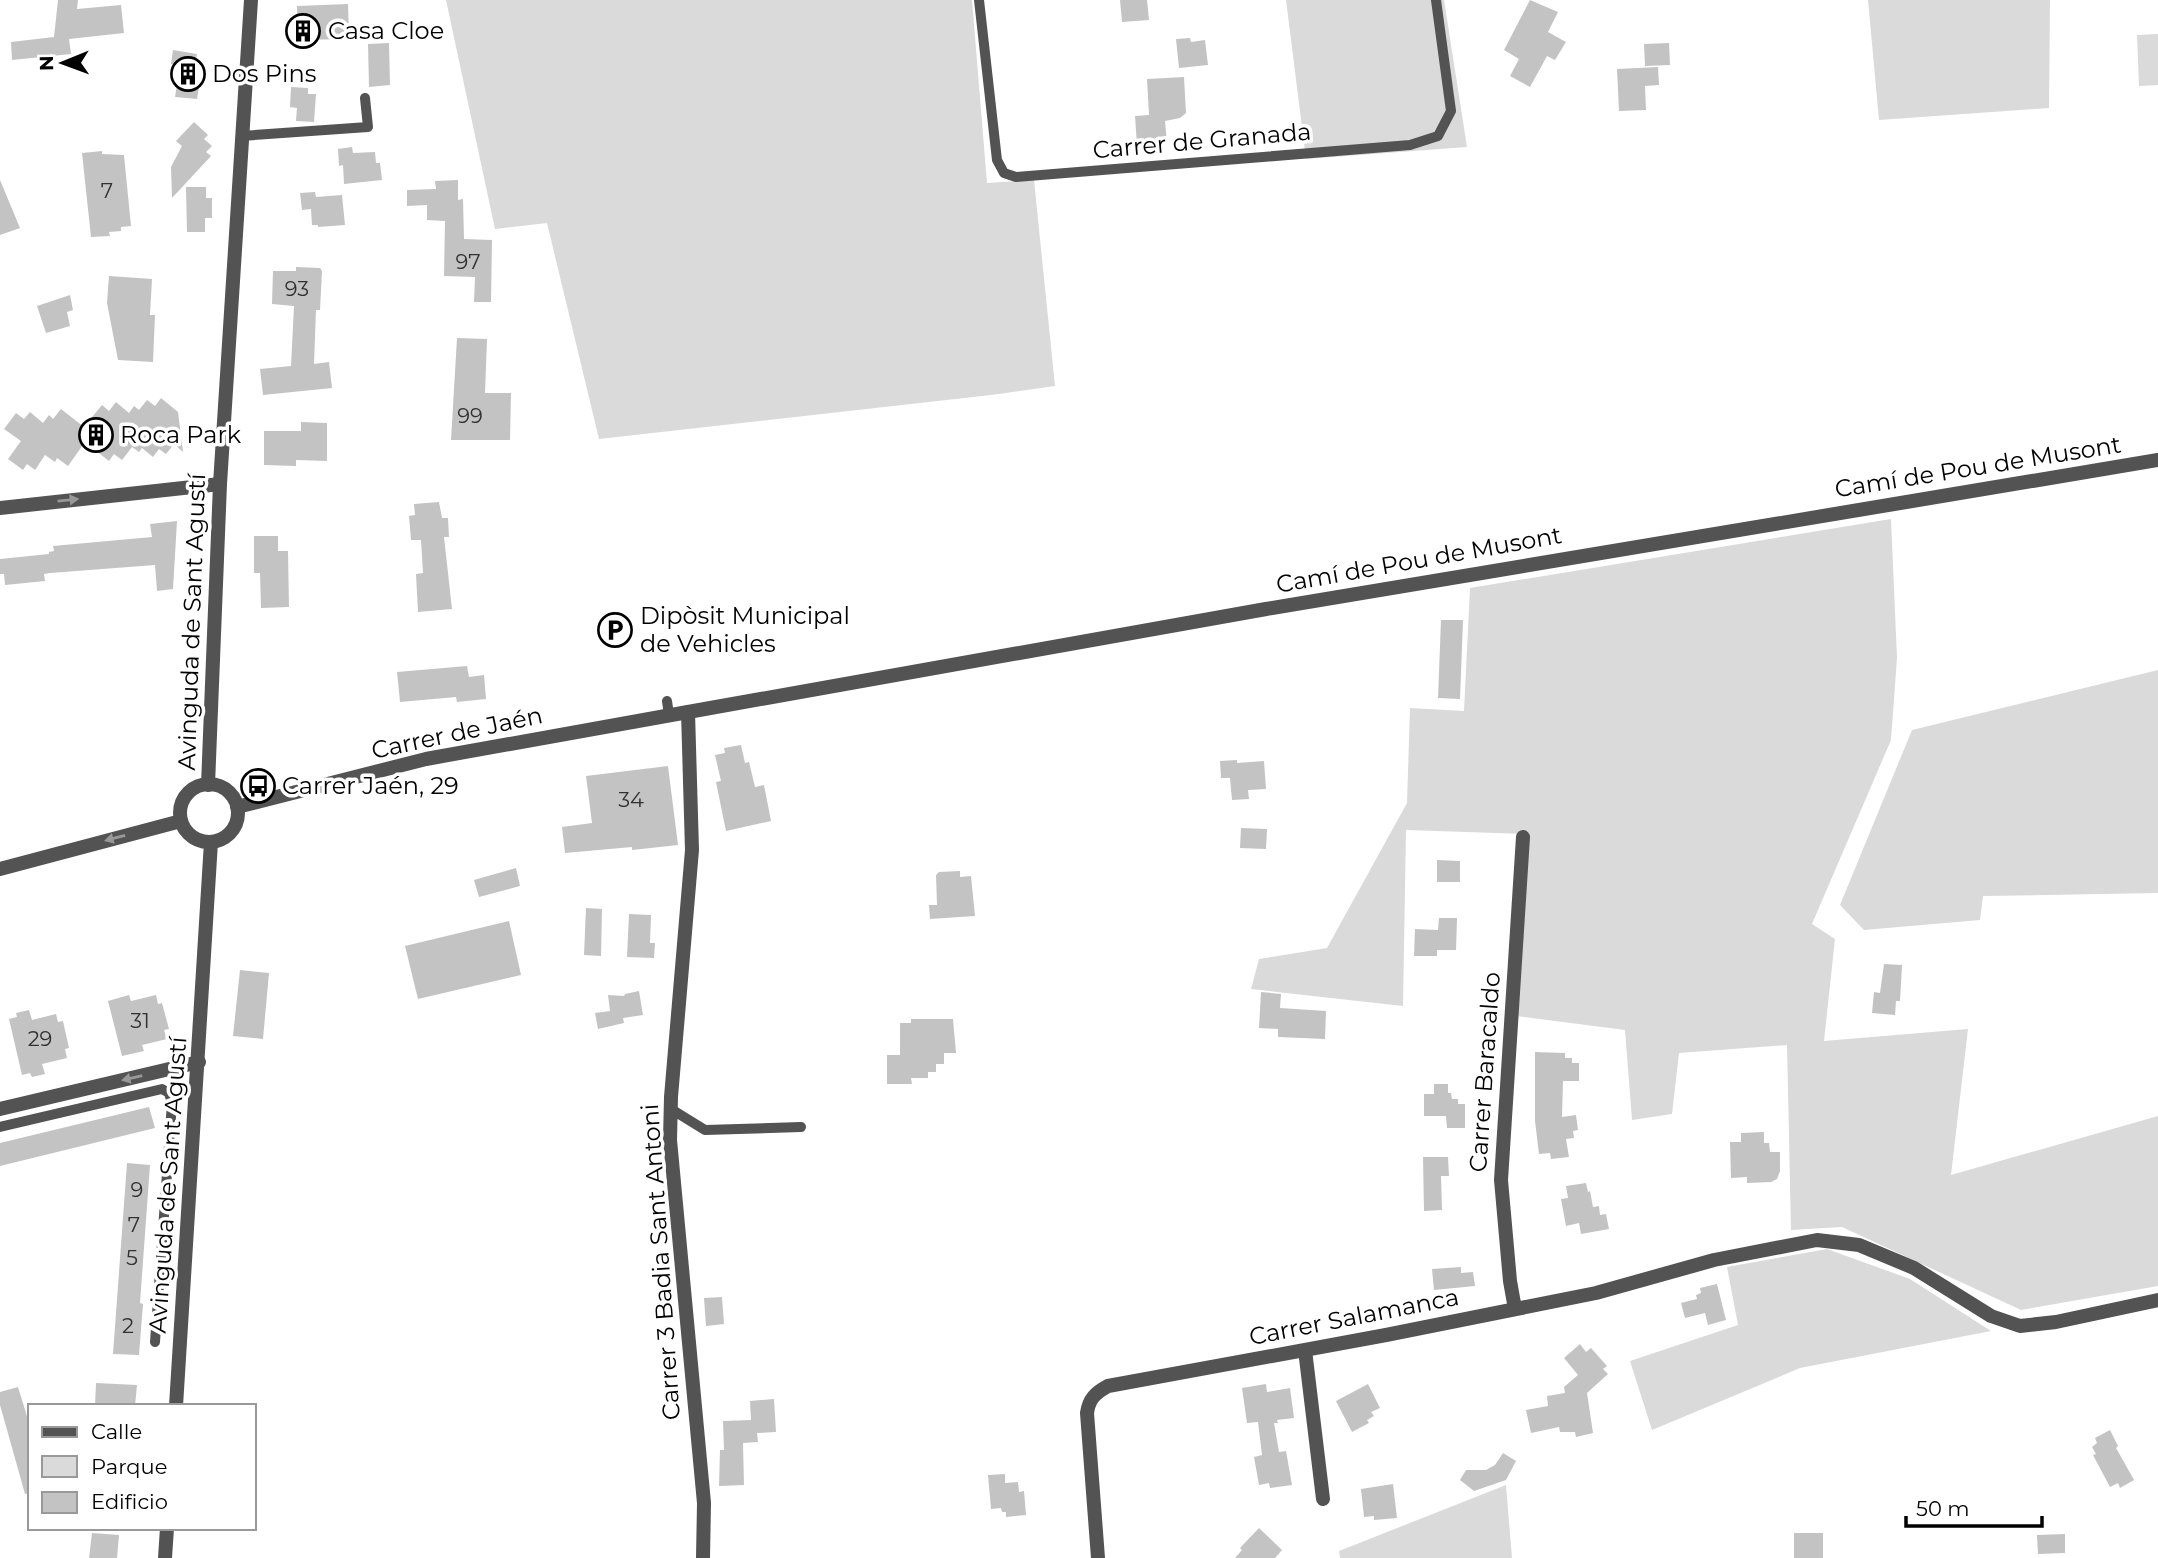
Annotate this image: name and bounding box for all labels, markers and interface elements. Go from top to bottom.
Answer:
building icon: Casa Cloe [284,12,322,50]
place label: Casa Cloe [328,16,444,45]
north arrow [28,28,98,98]
text: N [35,55,58,71]
building icon: Dos Pins [169,55,207,93]
place label: Dos Pins [212,59,317,88]
street label: Carrer de Granada [1091,116,1312,165]
house number: 7 [101,178,113,203]
house number: 97 [456,249,481,274]
house number: 93 [285,276,309,301]
house number: 99 [457,403,483,428]
building icon: Roca Park [77,416,115,454]
place label: Roca Park [120,420,242,449]
street label: Camí de Pou de Musont [1833,430,2123,503]
street label: Avinguda de Sant Agustí [172,471,211,771]
one-way arrow [57,495,79,506]
street label: Camí de Pou de Musont [1274,520,1564,599]
place label: Dipòsit Municipal de Vehicles [640,601,850,658]
parking icon: Dipòsit Municipal de Vehicles [596,611,634,649]
street label: Carrer de Jaén [369,700,545,765]
bus stop icon: Carrer Jaén, 29 [239,767,277,805]
place label: Carrer Jaén, 29 [282,771,459,800]
house number: 34 [618,787,644,812]
one-way arrow [105,834,126,844]
street label: Carrer Baracaldo [1463,971,1506,1173]
house number: 31 [130,1008,150,1033]
house number: 29 [28,1026,52,1051]
street label: Avinguda de Sant Agustí [143,1034,192,1334]
one-way arrow [121,1073,143,1084]
street label: Carrer 3 Badia Sant Antoni [635,1103,686,1421]
house number: 9 [131,1177,143,1202]
house number: 7 [128,1212,140,1237]
house number: 5 [126,1245,138,1270]
street label: Carrer Salamanca [1246,1282,1461,1351]
house number: 2 [122,1313,134,1338]
legend [28,1404,256,1530]
text: Calle [91,1419,142,1444]
text: Parque [91,1454,167,1479]
scale bar [1906,1484,2042,1528]
text: Edificio [91,1489,168,1514]
text: 50 m [1916,1496,1970,1521]

